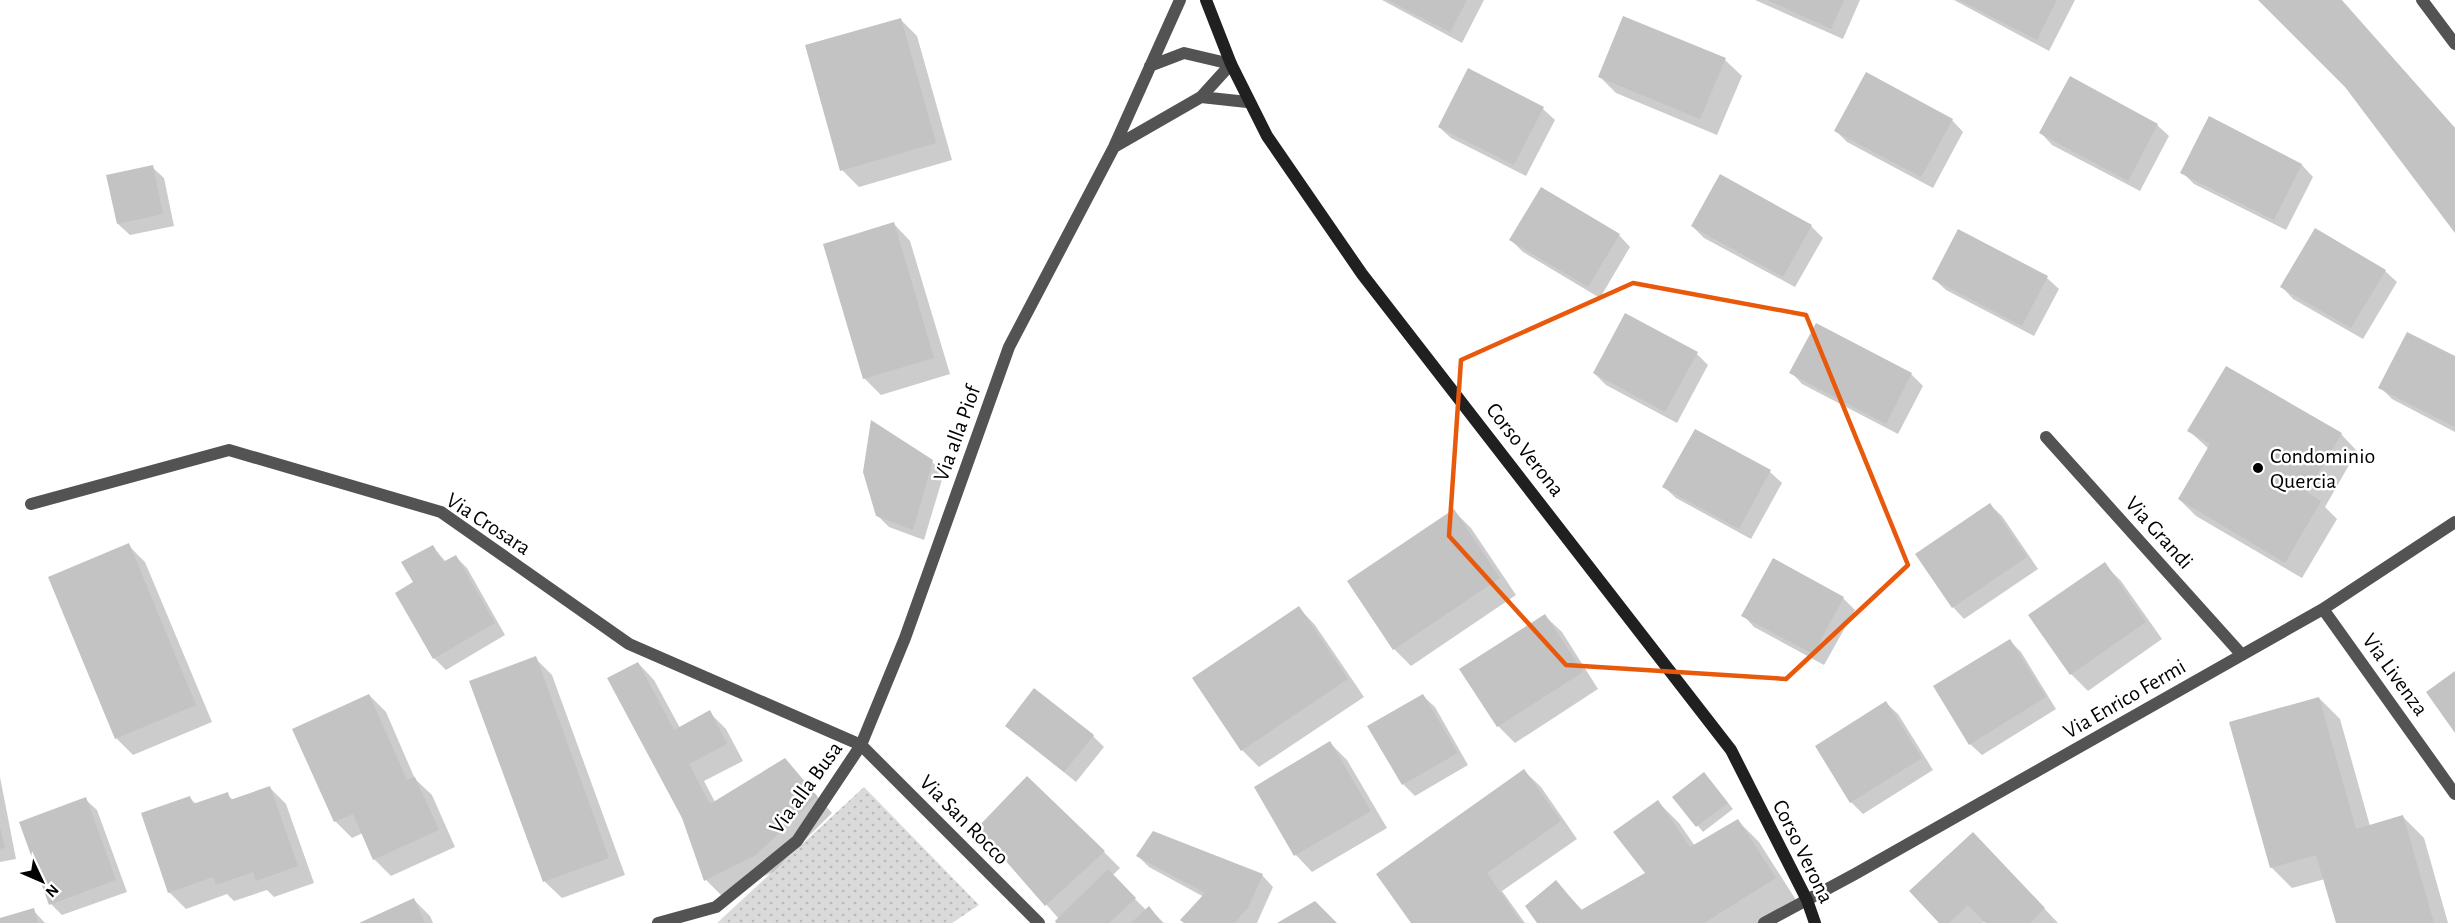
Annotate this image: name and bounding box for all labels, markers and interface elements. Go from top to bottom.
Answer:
street label: Via alla Piof [929,381,985,484]
street label: Corso Verona [1482,399,1568,501]
place label: Condominio Quercia [2270,445,2375,492]
marker: Condominio Quercia [2251,461,2265,475]
street label: Via Crosara [442,489,535,559]
street label: Via Grandi [2121,492,2197,573]
street label: Via Livenza [2358,629,2432,720]
street label: Via Enrico Fermi [2060,655,2189,743]
street label: Via alla Busa [765,738,846,838]
street label: Via San Rocco [915,771,1013,869]
street label: Corso Verona [1769,796,1838,907]
north arrow [12,851,72,911]
text: N [42,881,62,900]

